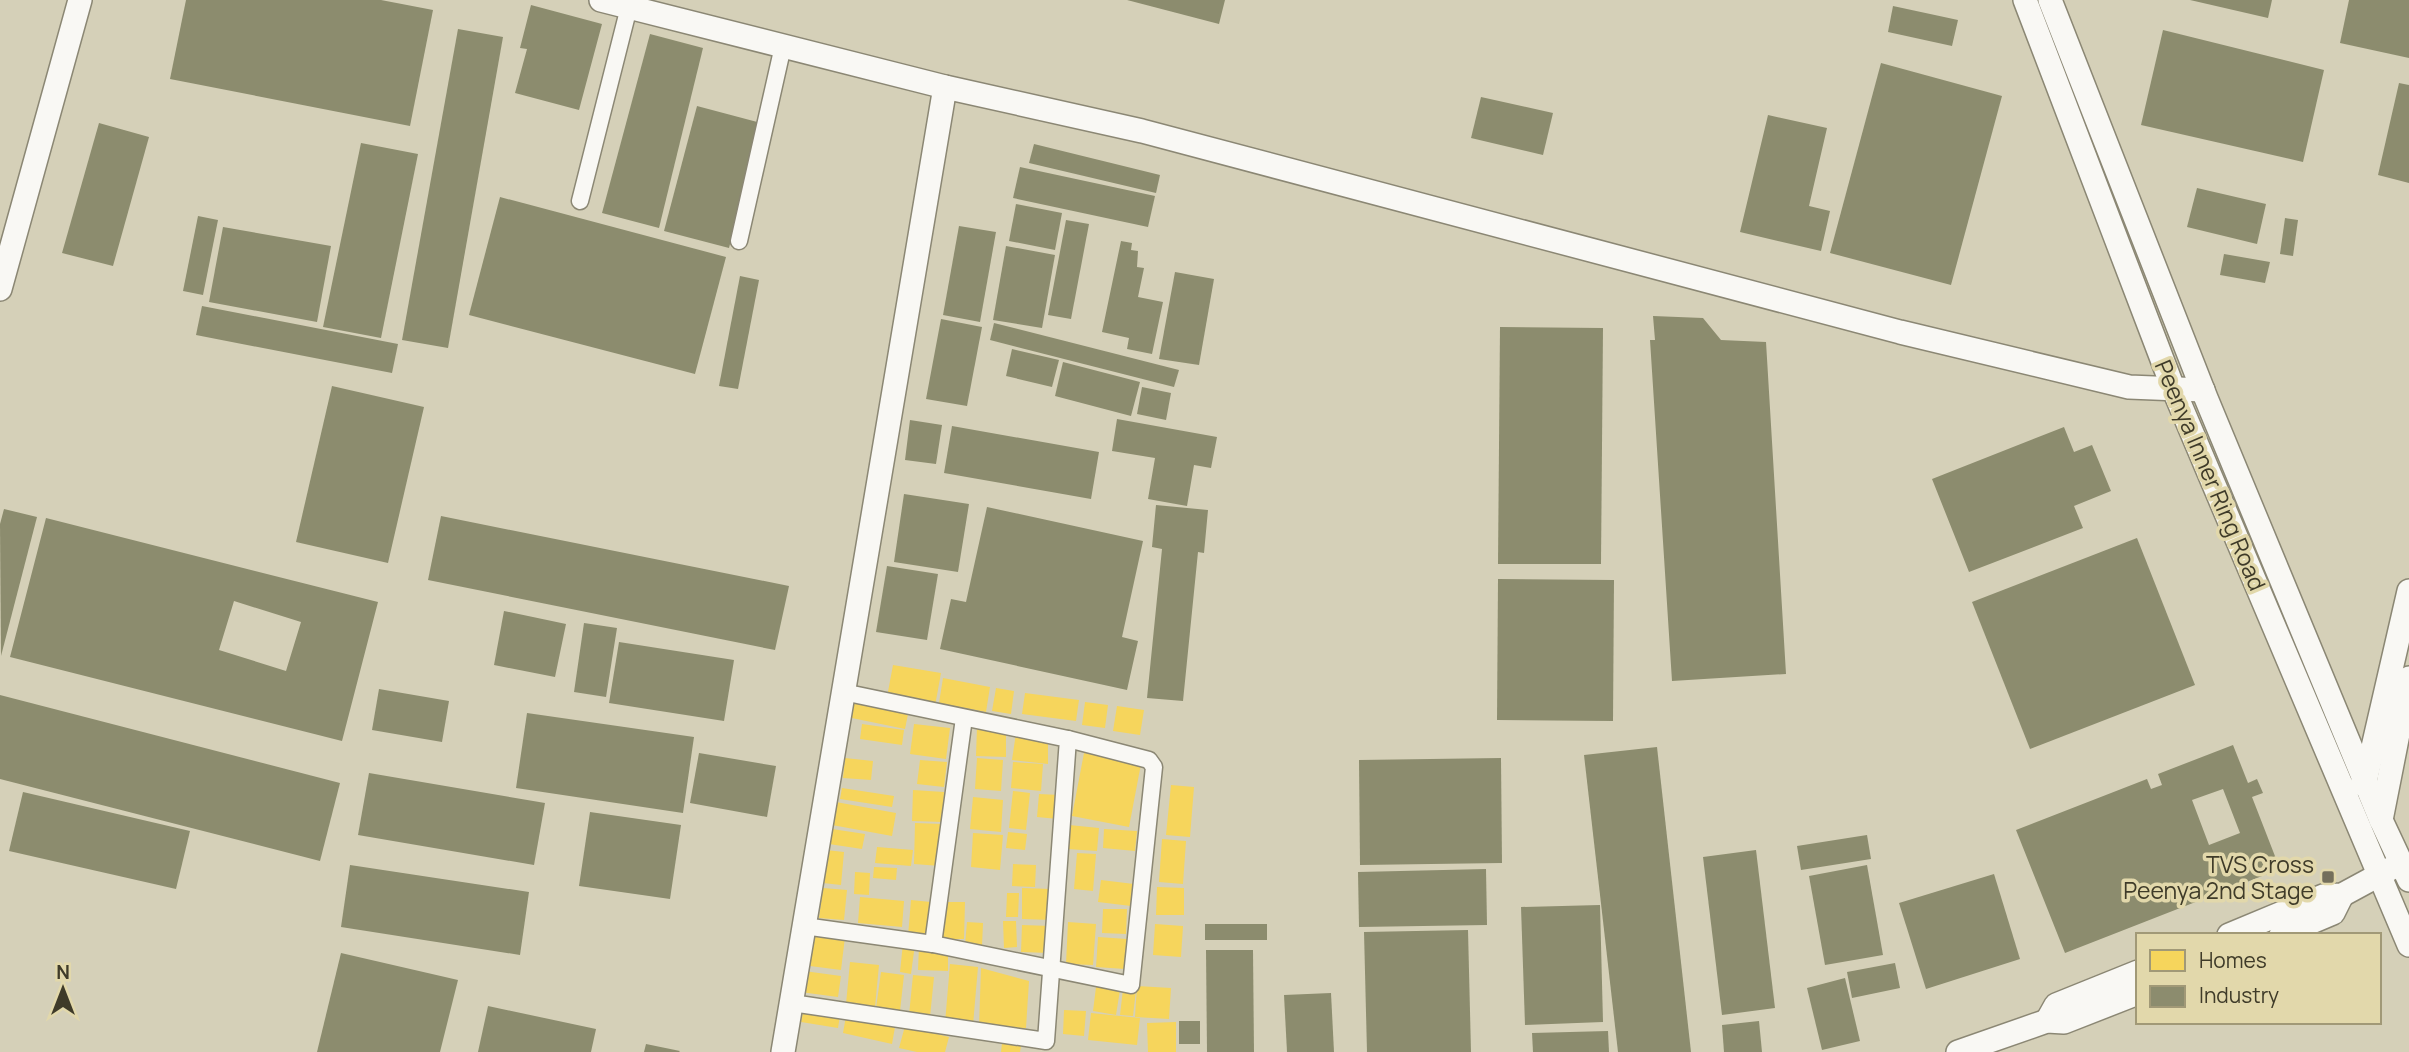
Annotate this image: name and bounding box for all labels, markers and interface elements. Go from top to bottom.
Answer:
street label: Peenya Inner Ring Road [2148,355,2274,595]
place label: TVS Cross Peenya 2nd Stage [2123,848,2314,906]
marker: TVS Cross Peenya 2nd Stage [2320,869,2336,885]
legend [2136,933,2381,1024]
text: Homes [2199,946,2267,974]
north arrow [28,954,98,1024]
text: N [56,959,70,985]
text: Industry [2199,981,2279,1009]

